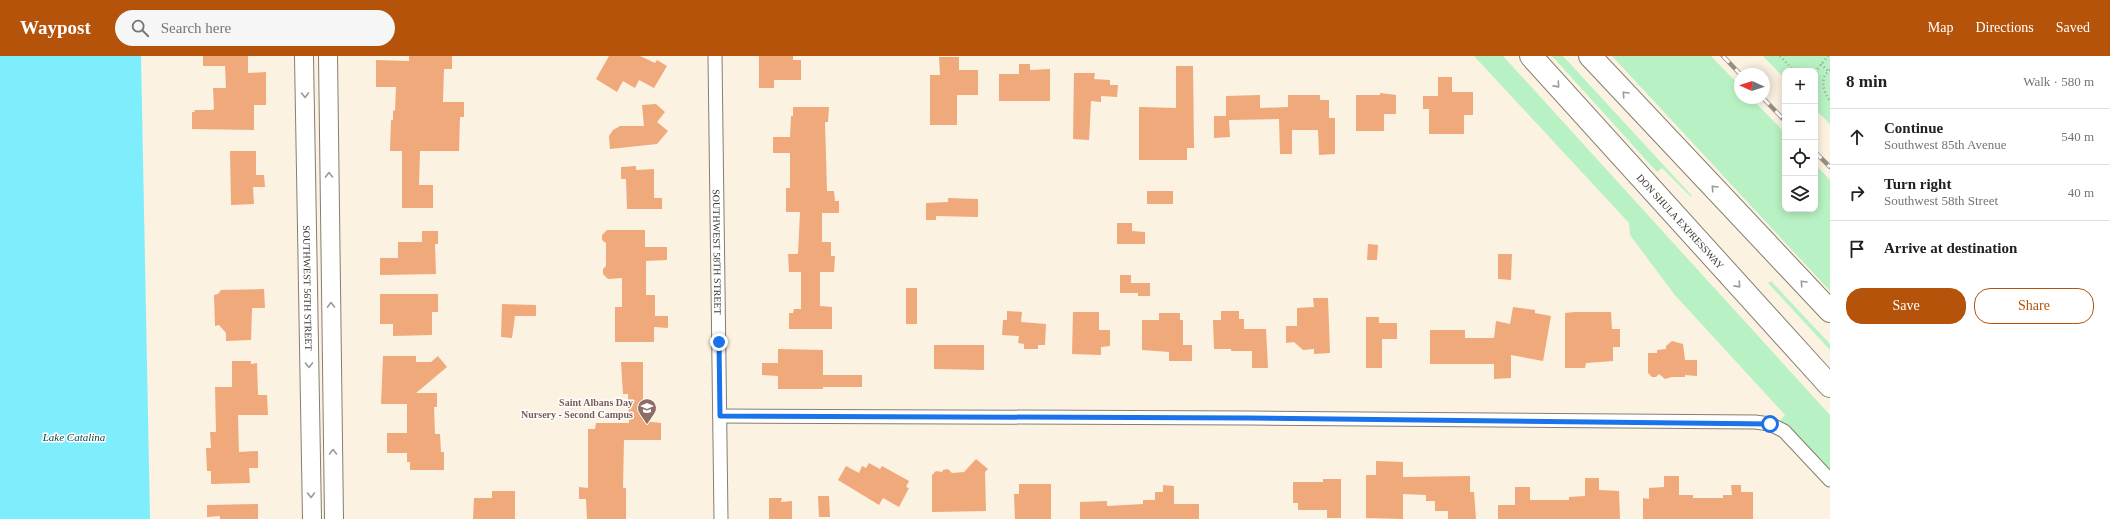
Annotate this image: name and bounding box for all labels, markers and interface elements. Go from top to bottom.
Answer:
search box [115,10,395,46]
text: Waypost [20,17,91,38]
icon: search [129,17,151,39]
text: Search here [161,20,231,36]
text: Map [1928,20,1953,35]
text: Directions [1975,20,2034,35]
text: Saved [2056,20,2090,35]
north arrow [1734,68,1770,104]
map controls [1782,68,1818,212]
button: + [1782,68,1818,104]
text: 8 min [1846,72,1887,91]
text: Walk · 580 m [2023,74,2094,89]
one-way arrow [1553,80,1560,88]
one-way arrow [1623,91,1630,98]
one-way arrow [301,92,309,98]
button: − [1782,104,1818,140]
text: Continue [1884,120,1943,136]
icon: ahead [1846,126,1868,148]
text: 540 m [2061,129,2094,144]
text: Southwest 85th Avenue [1884,137,2007,152]
button: locate [1782,140,1818,176]
one-way arrow [325,172,333,178]
street label: DON SHULA EXPRESSWAY [1635,172,1727,271]
button: layers [1782,176,1818,212]
text: Turn right [1884,176,1951,192]
icon: right [1846,182,1868,204]
one-way arrow [1711,185,1719,193]
text: 40 m [2068,185,2094,200]
street label: SOUTHWEST 58TH STREET [711,189,724,315]
text: Southwest 58th Street [1884,193,1998,208]
street label: SOUTHWEST 56TH STREET [301,225,315,351]
icon: arrive [1846,238,1868,260]
text: Arrive at destination [1884,240,2017,256]
one-way arrow [1734,280,1741,288]
one-way arrow [1800,280,1808,288]
button: Save [1846,288,1966,324]
button: Share [1974,288,2094,324]
one-way arrow [327,302,335,308]
route end [710,333,728,351]
one-way arrow [305,362,313,368]
place label: Saint Albans Day Nursery - Second Campus [521,397,633,420]
school or university icon: Saint Albans Day Nursery - Second Campus [636,397,658,425]
route start [1761,415,1779,433]
water label: Lake Catalina [42,431,106,443]
one-way arrow [329,449,337,455]
one-way arrow [307,492,315,498]

